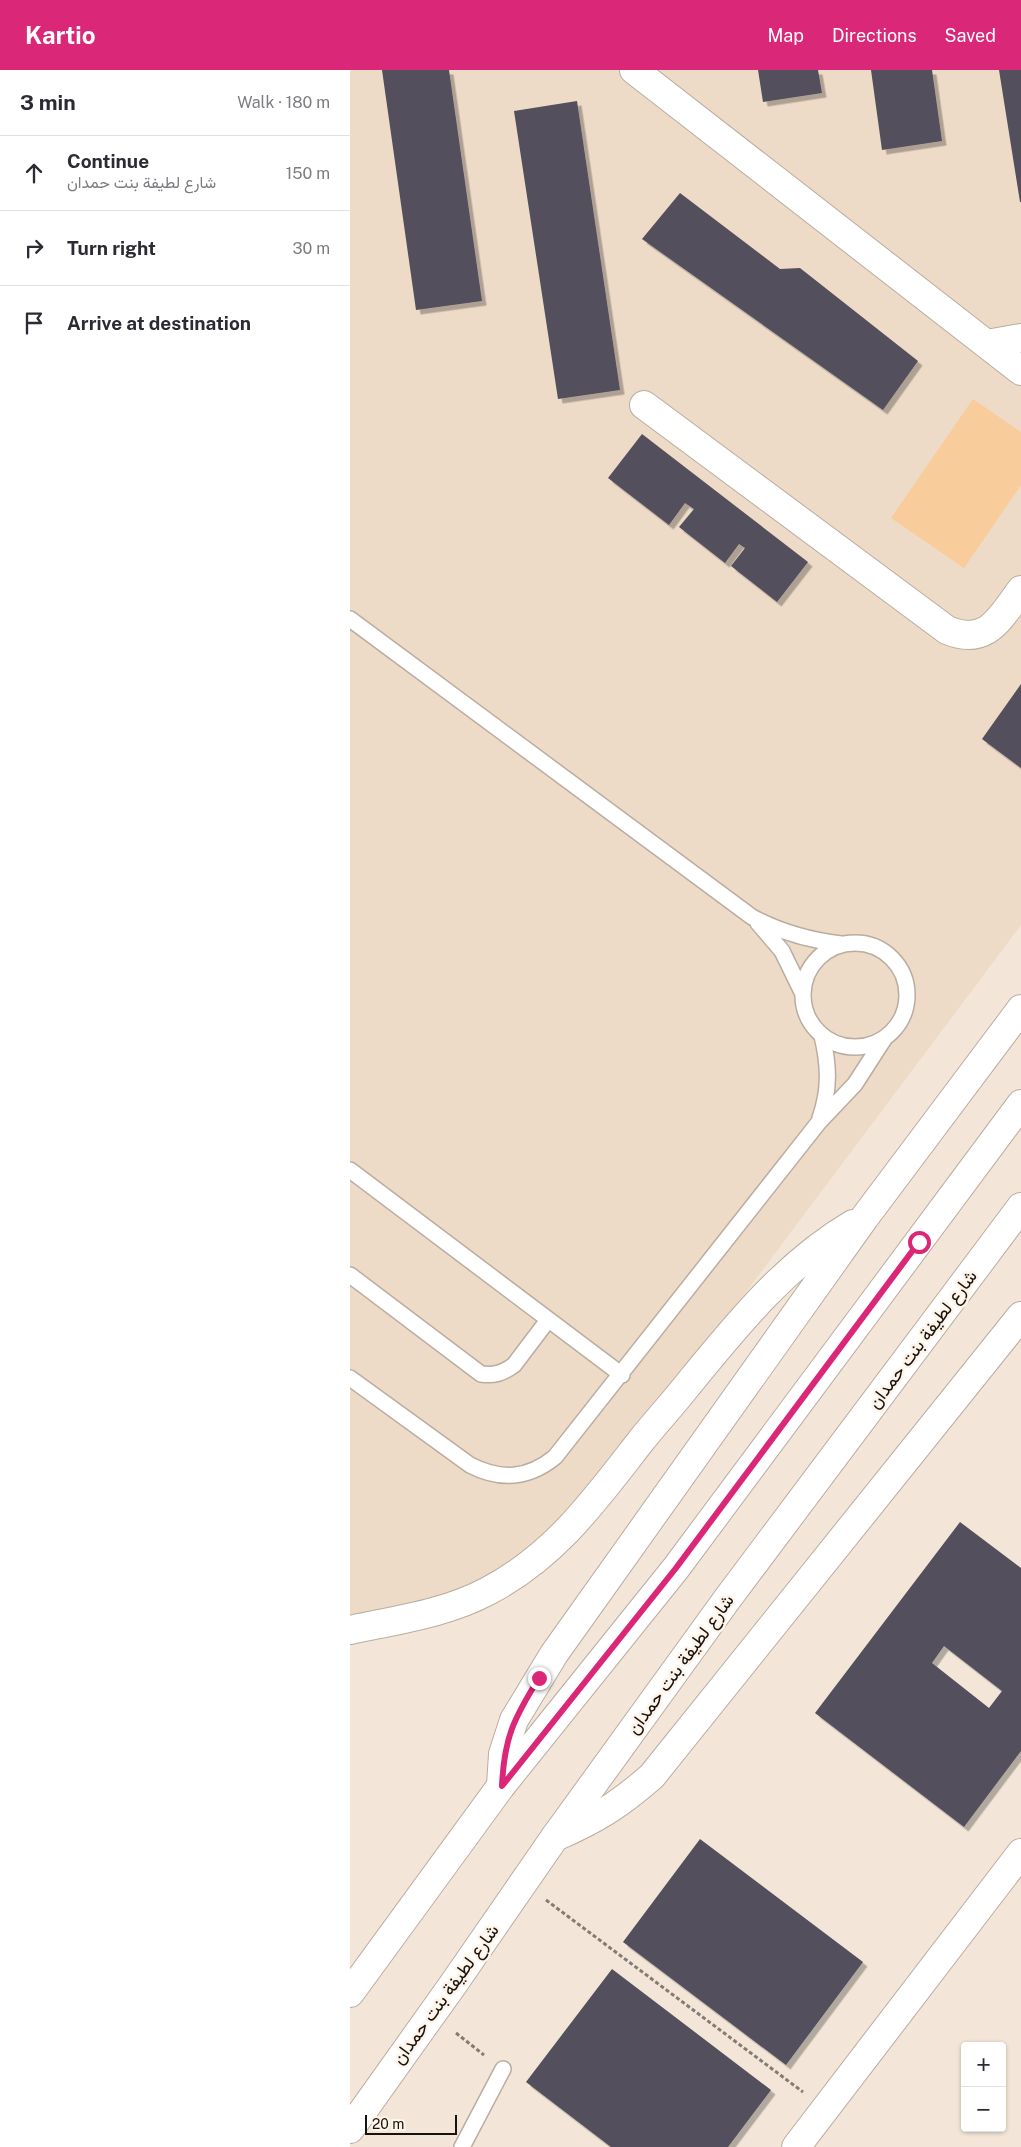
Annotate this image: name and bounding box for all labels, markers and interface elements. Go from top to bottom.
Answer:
text: Kartio [25,21,96,49]
text: Map [767,25,804,46]
text: Directions [832,25,917,46]
text: Saved [945,25,996,46]
text: 3 min [20,90,76,115]
text: Walk · 180 m [237,93,330,112]
text: Continue [67,150,149,172]
icon: ahead [20,159,48,187]
text: 150 m [286,164,330,183]
text: شارع لطيفة بنت حمدان [67,173,216,192]
icon: right [20,234,48,262]
text: Turn right [67,237,156,259]
text: 30 m [293,239,330,258]
icon: arrive [20,309,48,337]
text: Arrive at destination [67,312,251,334]
route start [908,1231,931,1254]
street label: شارع لطيفة بنت حمدان [863,1266,983,1414]
street label: شارع لطيفة بنت حمدان [622,1590,739,1739]
route end [528,1667,551,1690]
street label: شارع لطيفة بنت حمدان [387,1920,504,2069]
map controls [961,2042,1006,2132]
button: + [961,2042,1006,2087]
button: − [961,2087,1006,2132]
scale bar [365,2112,458,2135]
text: 20 m [372,2116,404,2132]

